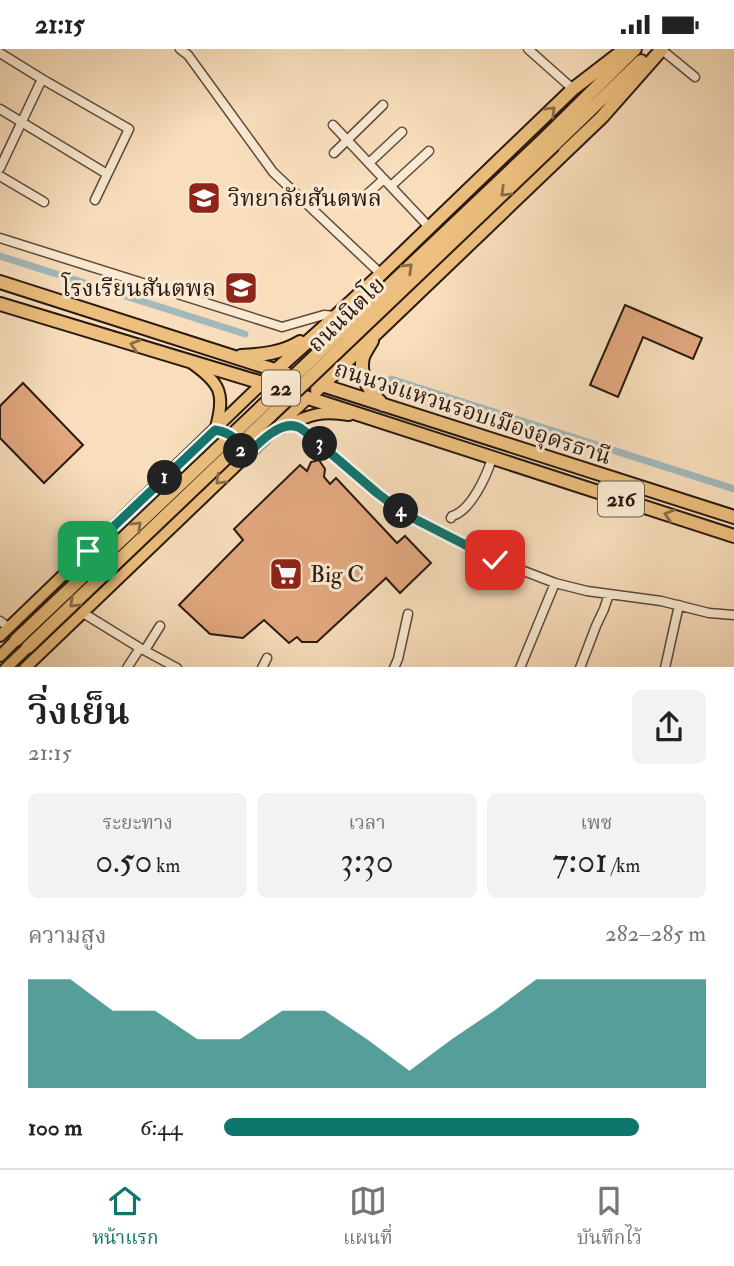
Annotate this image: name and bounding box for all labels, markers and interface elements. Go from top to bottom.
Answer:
text: 21:15 [35,9,85,41]
one-way arrow [543,106,556,119]
school or university icon: วิทยาลัยสันตพล [185,179,223,217]
place label: วิทยาลัยสันตพล [228,184,382,213]
one-way arrow [500,184,513,197]
one-way arrow [400,263,413,276]
school or university icon: โรงเรียนสันตพล [222,269,260,307]
street label: ถนนนิตโย [300,269,391,358]
place label: โรงเรียนสันตพล [61,272,216,303]
one-way arrow [129,338,141,353]
street label: ถนนวงแหวนรอบเมืองอุดรธานี [331,354,615,471]
road number: 22 [262,371,300,405]
pin: 3 [302,427,338,461]
text: 3 [316,431,323,455]
pin: 2 [224,433,258,469]
text: 2 [236,438,245,462]
pin: 1 [148,461,182,495]
text: 1 [161,465,168,489]
one-way arrow [215,471,228,484]
road number: 216 [598,482,644,517]
pin: 4 [384,493,418,529]
text: 4 [395,498,406,522]
one-way arrow [663,509,676,523]
pin [58,521,118,581]
one-way arrow [129,521,142,534]
pin [465,530,525,590]
icon: arrive [69,532,107,570]
icon: check [476,541,514,579]
supermarket icon: Big C [267,555,305,593]
place label: Big C [310,560,364,589]
one-way arrow [69,594,82,607]
text: วิ่งเย็น [28,688,130,736]
button: share [632,690,706,764]
text: 21:15 [28,738,72,767]
text: ระยะทาง [103,811,173,835]
text: เวลา [348,811,386,835]
text: เพซ [580,811,612,835]
text: 0.50 [95,839,152,883]
text: 3:30 [340,839,394,883]
text: 7:01 [552,839,607,883]
text: km [152,854,180,878]
text: /km [607,854,640,878]
text: 282–285 m [605,919,706,948]
text: ความสูง [28,921,106,950]
text: 100 m [28,1113,82,1142]
text: 6:44 [140,1113,182,1142]
tab: หน้าแรก [92,1182,159,1254]
tab: แผนที่ [343,1182,393,1254]
tab: บันทึกไว้ [577,1182,642,1254]

